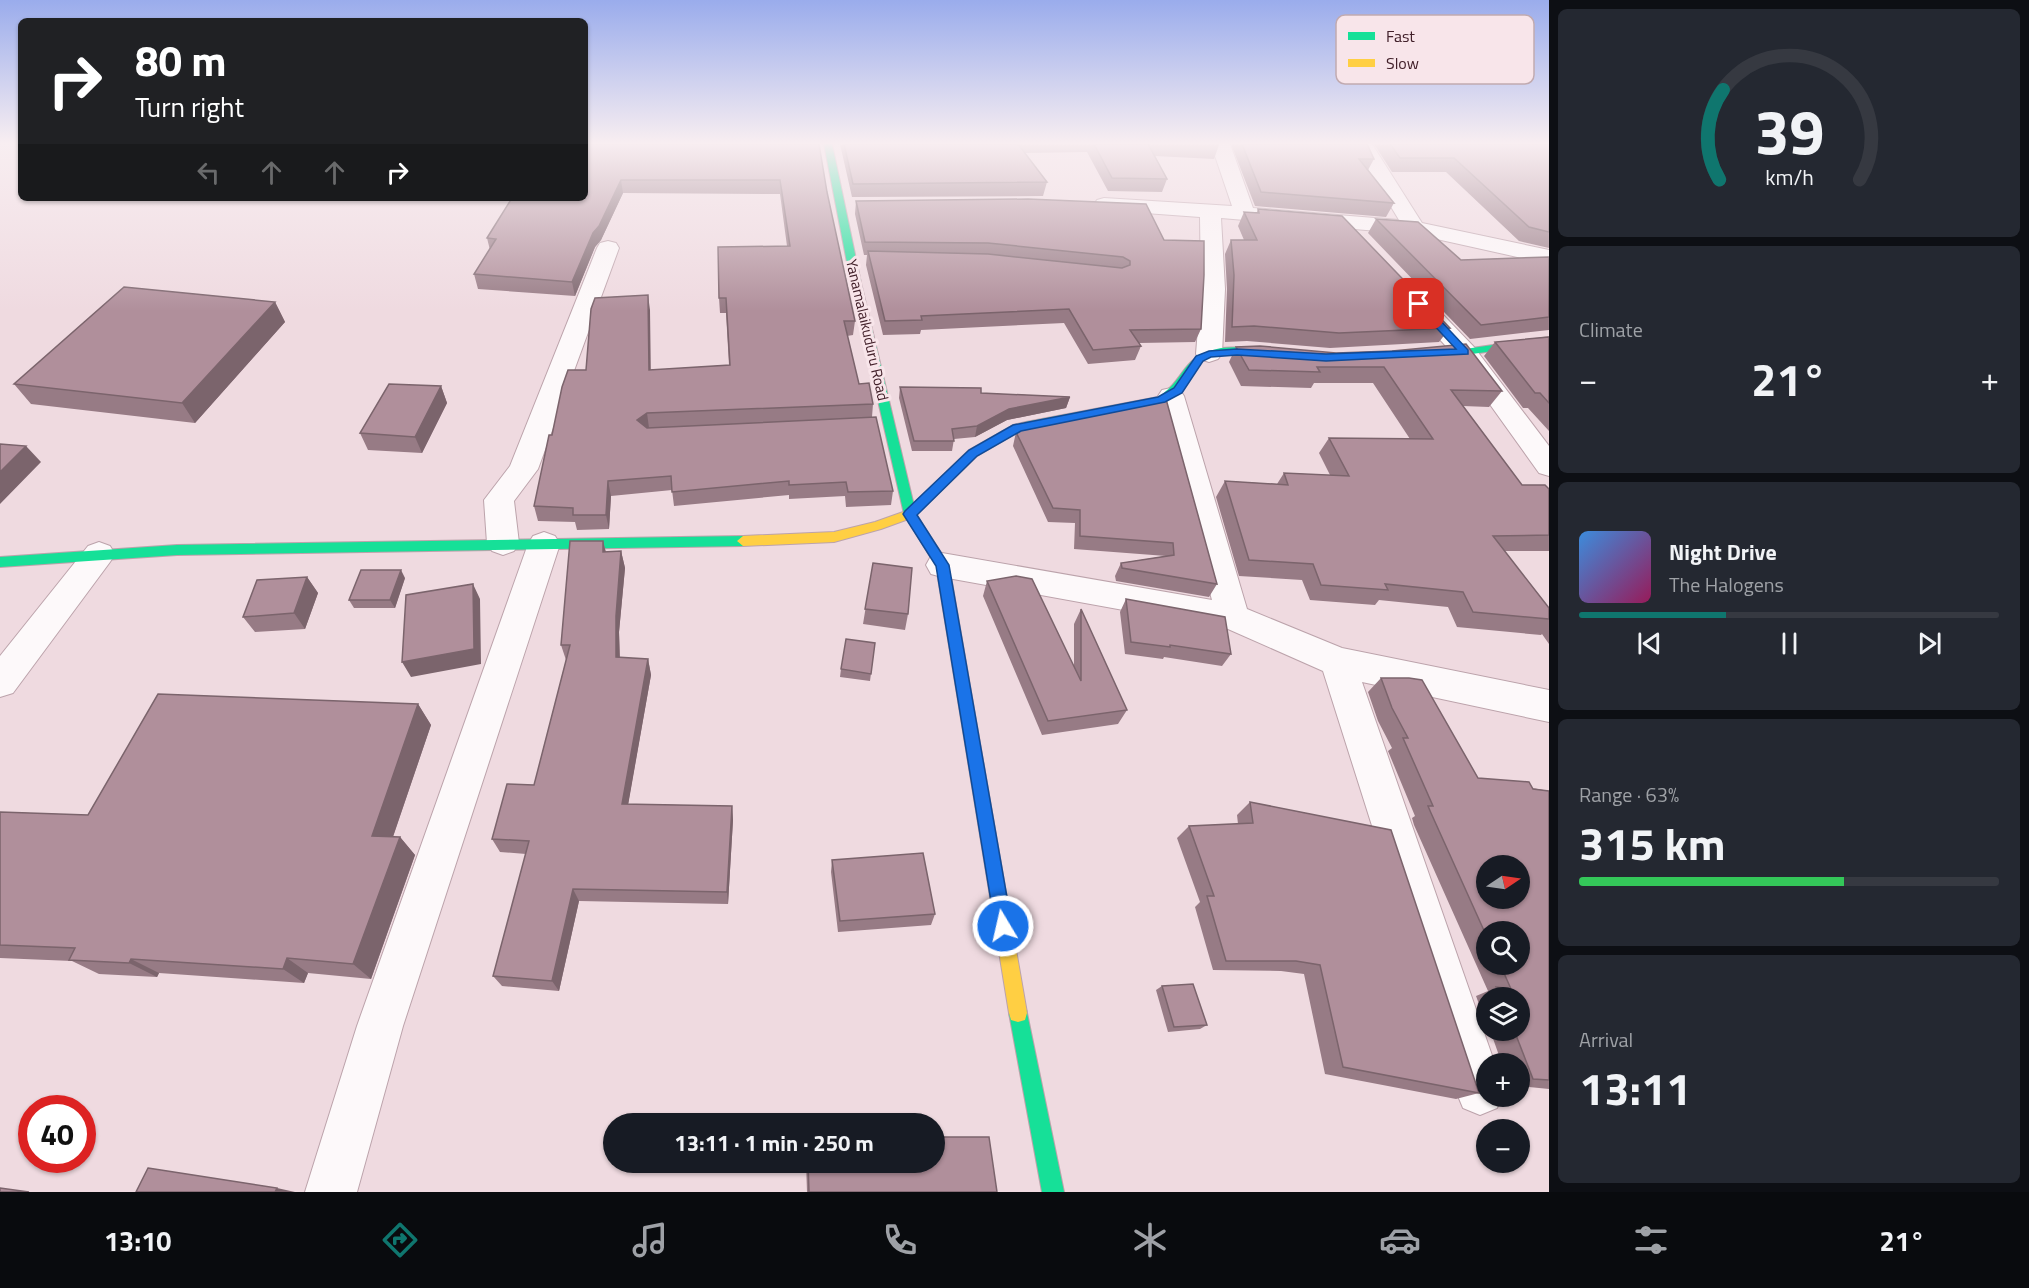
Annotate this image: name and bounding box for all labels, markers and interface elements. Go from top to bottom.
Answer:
legend [1336,15,1534,84]
text: Fast [1386,24,1415,48]
text: 80 m [135,28,227,92]
icon: right [36,42,114,120]
text: Slow [1386,51,1419,75]
text: 39 [1754,83,1824,178]
text: Turn right [135,86,244,127]
icon: left [192,156,225,189]
icon: ahead [255,156,288,189]
icon: ahead [318,156,351,189]
icon: right [381,156,414,189]
text: km/h [1765,161,1813,193]
street label: Yanamalaikuduru Road [840,257,895,403]
pin [1393,278,1444,329]
icon: arrive [1402,287,1435,320]
text: Climate [1579,314,1643,345]
text: 21° [1751,345,1827,413]
text: − [1579,354,1597,404]
text: + [1981,354,1999,404]
text: Night Drive [1669,535,1777,569]
text: The Halogens [1669,569,1784,600]
icon: previous [1633,627,1666,660]
icon: pause [1773,627,1806,660]
icon: next [1913,627,1946,660]
text: Range · 63% [1579,779,1679,810]
text: 315 km [1579,809,1725,877]
north arrow [1476,855,1530,909]
map controls [1476,855,1530,1173]
position arrow [971,894,1035,958]
button: search [1476,921,1530,975]
button: layers [1476,987,1530,1041]
text: Arrival [1579,1024,1633,1055]
button: + [1476,1053,1530,1107]
text: 13:11 [1579,1054,1691,1122]
speed limit sign: 40 [18,1095,96,1173]
button: − [1476,1119,1530,1173]
text: 13:11 · 1 min · 250 m [674,1126,874,1160]
icon: directions [379,1219,421,1261]
icon: music [629,1219,671,1261]
icon: phone [879,1219,921,1261]
icon: climate [1129,1219,1171,1261]
icon: car [1379,1219,1421,1261]
icon: filters [1630,1219,1672,1261]
text: 13:10 [104,1220,171,1261]
text: 21° [1880,1220,1925,1261]

